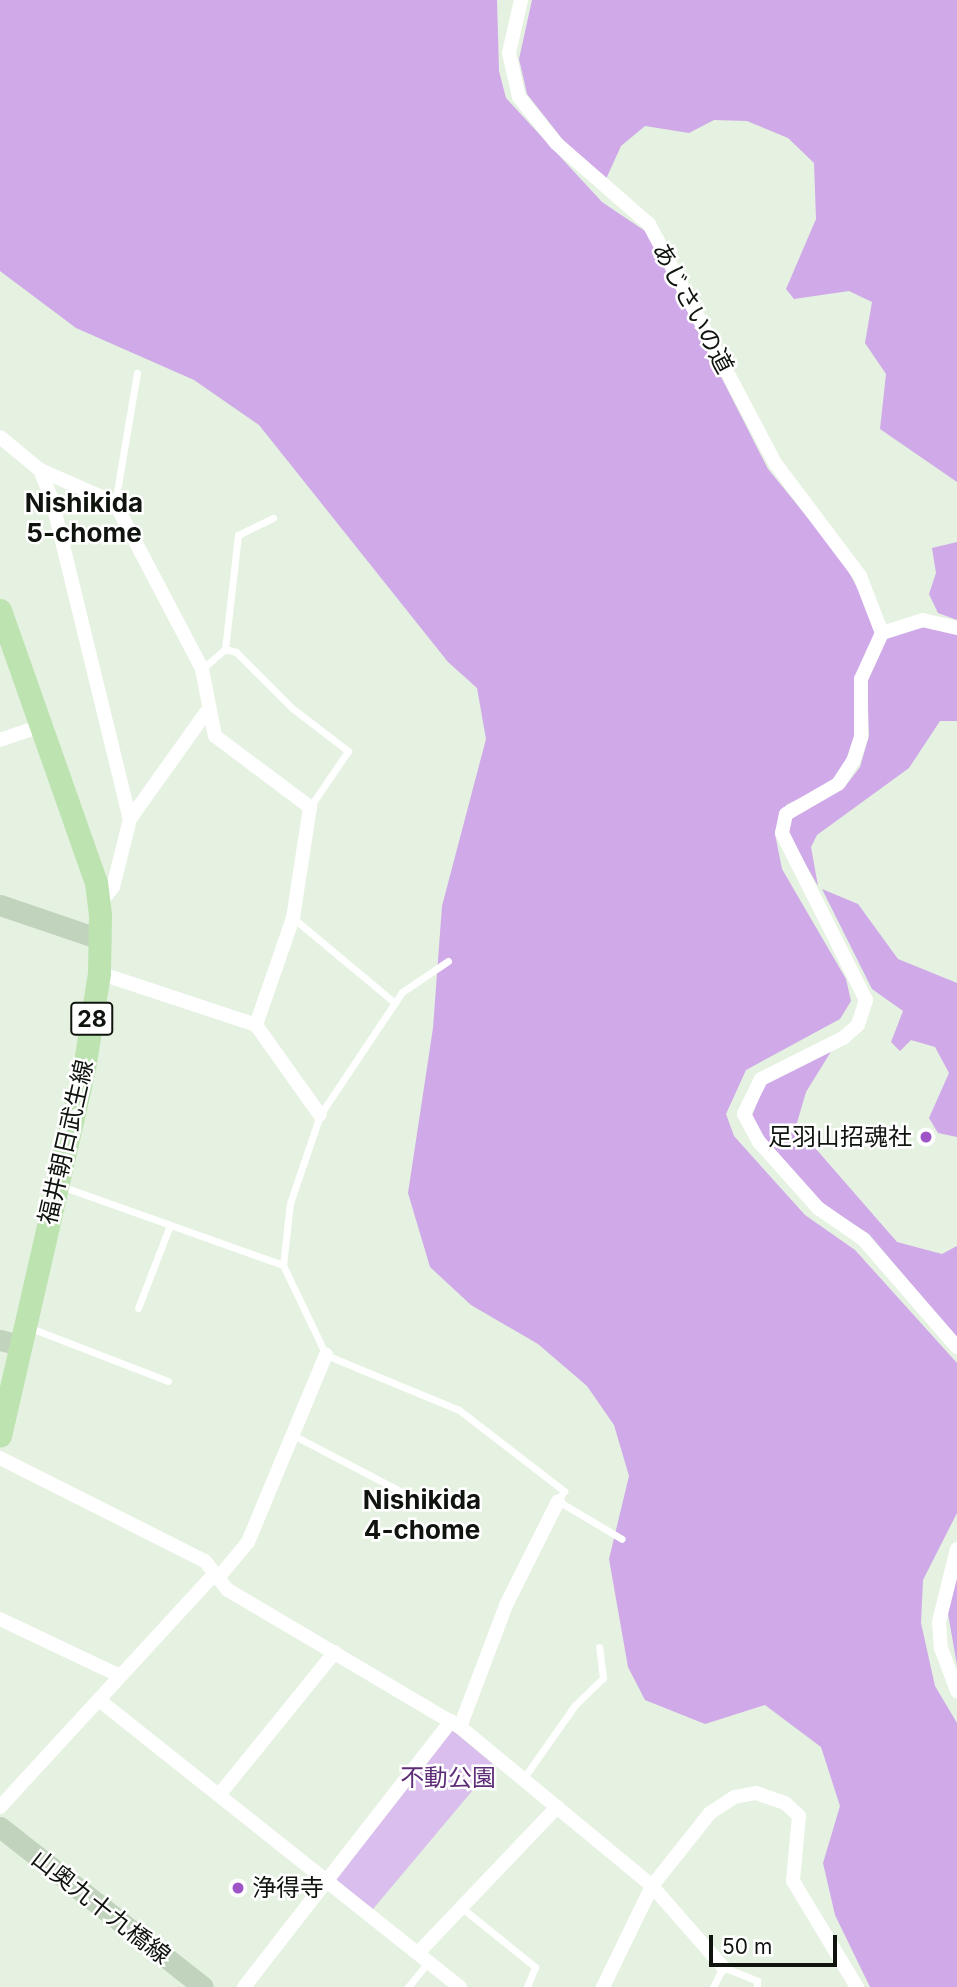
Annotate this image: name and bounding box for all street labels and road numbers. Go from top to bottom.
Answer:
street label: あじさいの道 [646,238,740,378]
road number: 28 [69,1000,115,1038]
street label: 福井朝日武生線 [33,1057,99,1227]
street label: 山奥九十九橋線 [26,1844,176,1970]

